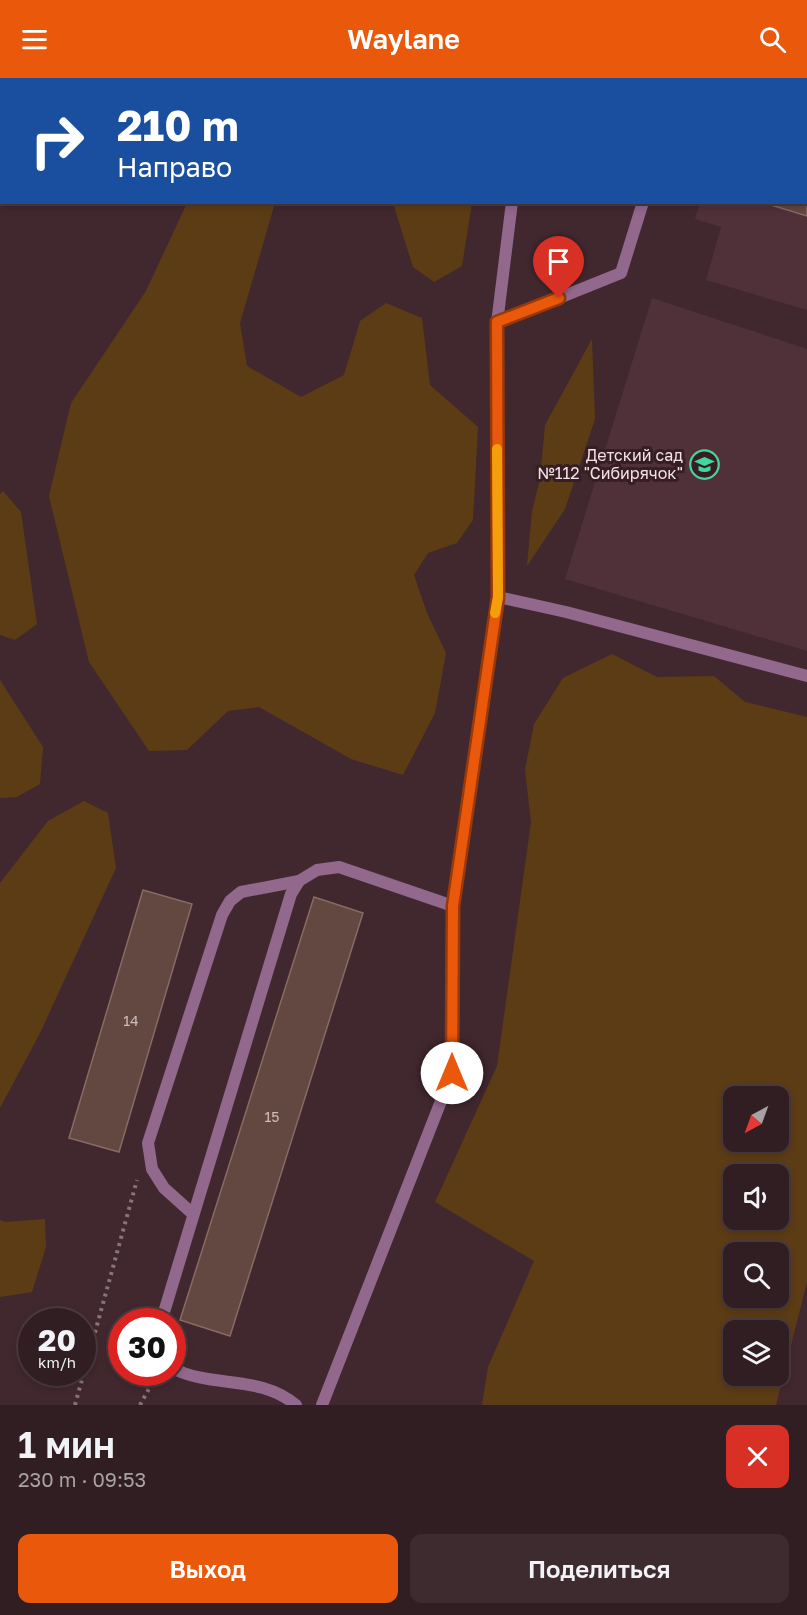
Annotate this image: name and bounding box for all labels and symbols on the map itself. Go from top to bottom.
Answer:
pin [533,236,584,298]
place label: Детский сад №112 "Сибирячок" [537,445,683,483]
school or university icon: Детский сад №112 "Сибирячок" [688,448,720,480]
house number: 14 [123,1012,139,1029]
position arrow [420,1041,484,1105]
north arrow [723,1086,789,1152]
house number: 15 [265,1108,279,1125]
speed limit sign: 30 [108,1308,186,1386]

